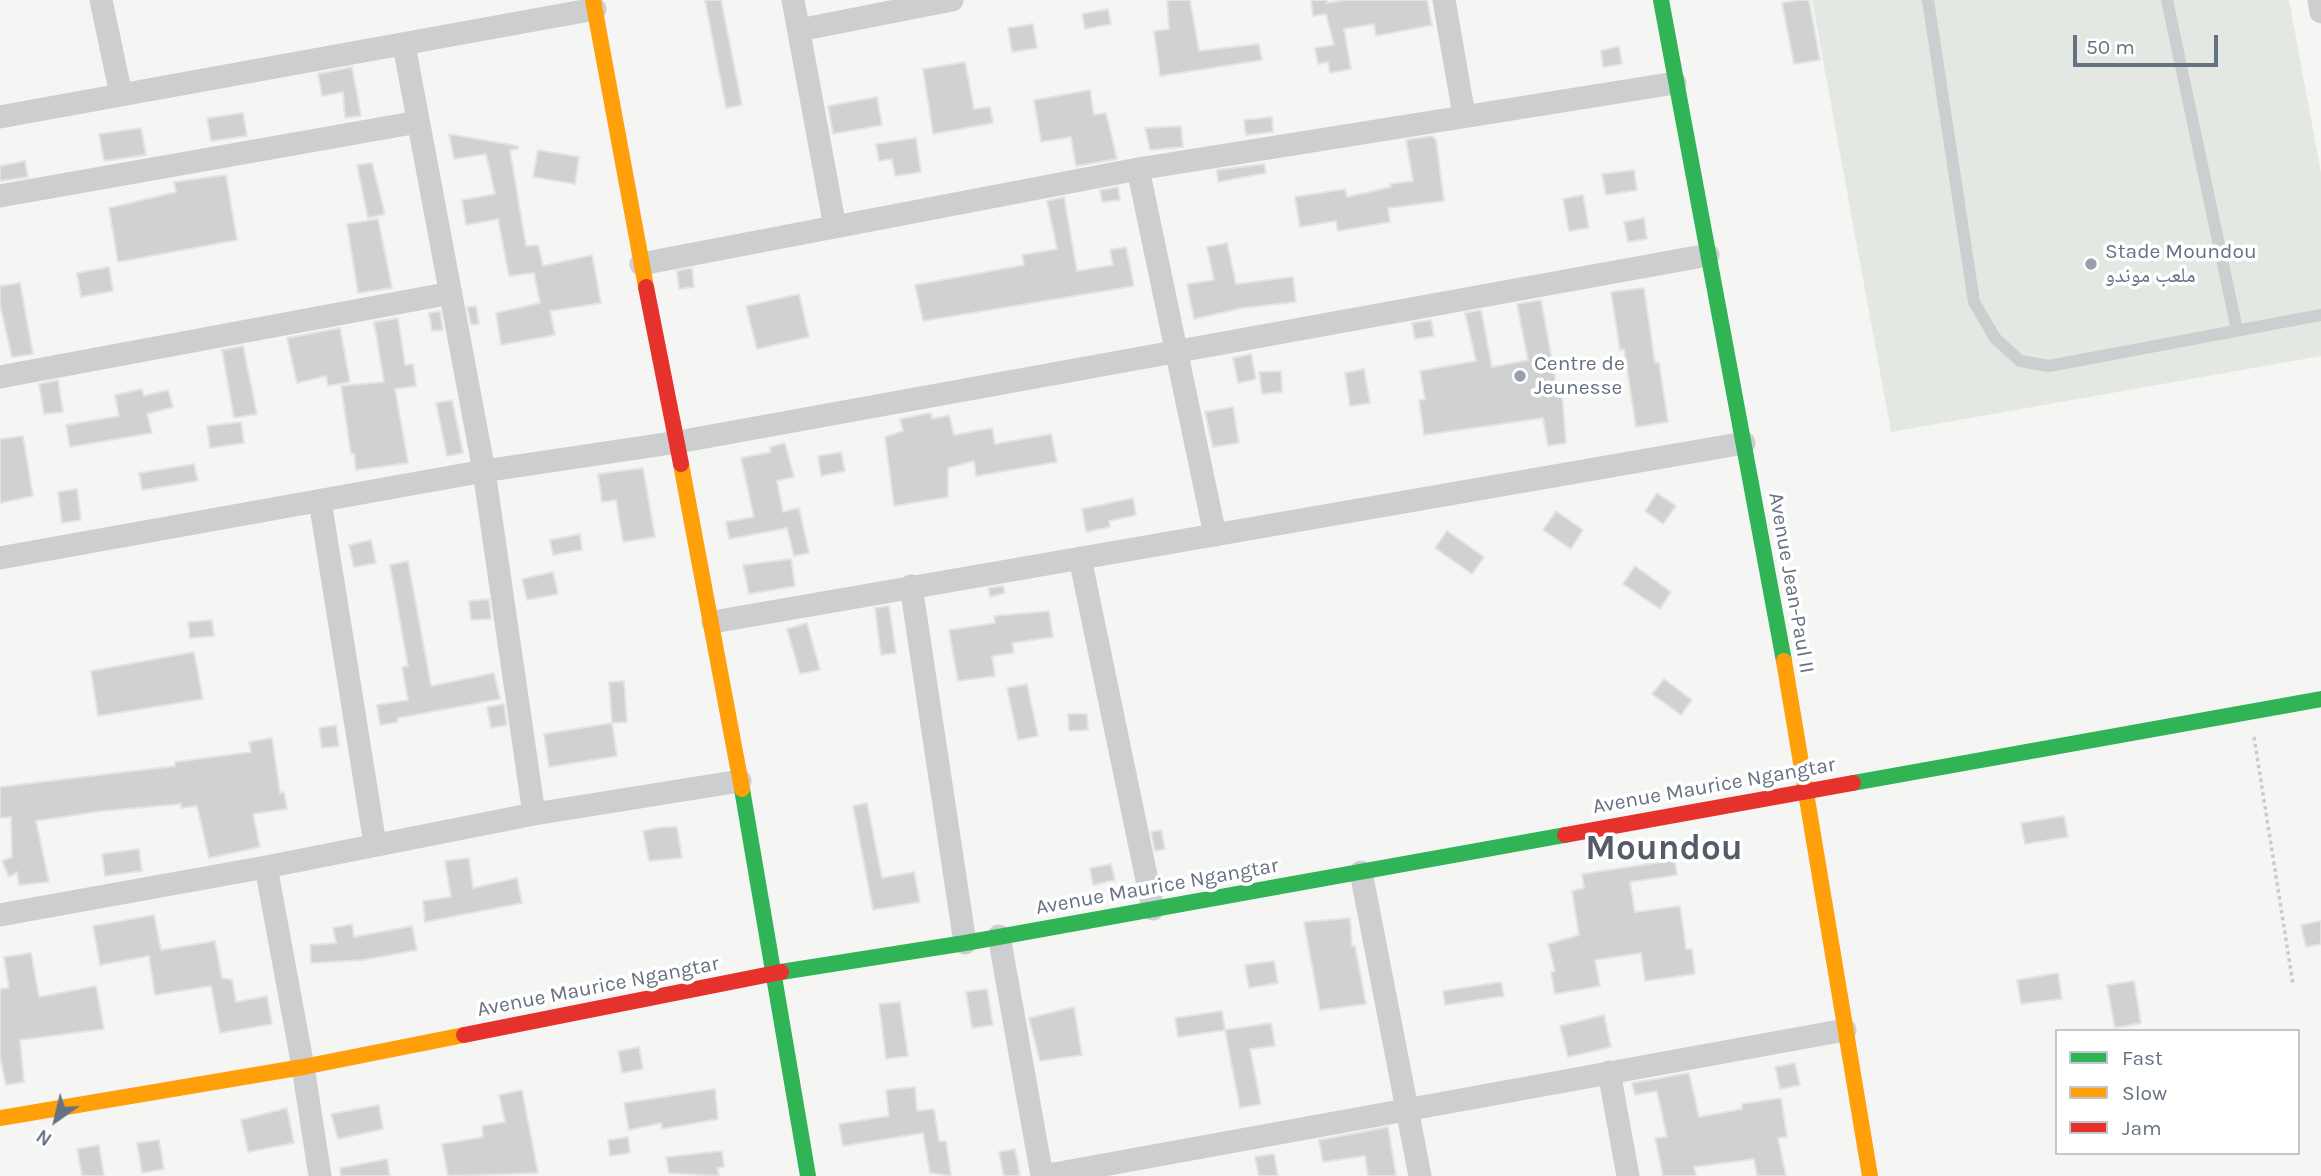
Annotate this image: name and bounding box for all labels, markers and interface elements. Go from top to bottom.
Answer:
scale bar [2076,21,2221,65]
text: 50 m [2086,35,2135,59]
place label: Stade Moundou ملعب موندو [2105,239,2257,289]
marker: Stade Moundou ملعب موندو [2083,256,2099,272]
place label: Centre de Jeunesse [1534,351,1625,401]
marker: Centre de Jeunesse [1512,368,1528,384]
street label: Avenue Jean-Paul II [1763,490,1819,676]
street label: Avenue Maurice Ngangtar [1591,752,1837,820]
district label: Moundou [1585,828,1743,870]
street label: Avenue Maurice Ngangtar [1034,853,1280,921]
street label: Avenue Maurice Ngangtar [475,951,721,1023]
legend [2055,1029,2300,1155]
text: Fast [2122,1046,2163,1070]
text: Slow [2122,1081,2167,1105]
north arrow [21,1085,91,1155]
text: Jam [2122,1116,2162,1140]
text: N [32,1124,56,1150]

